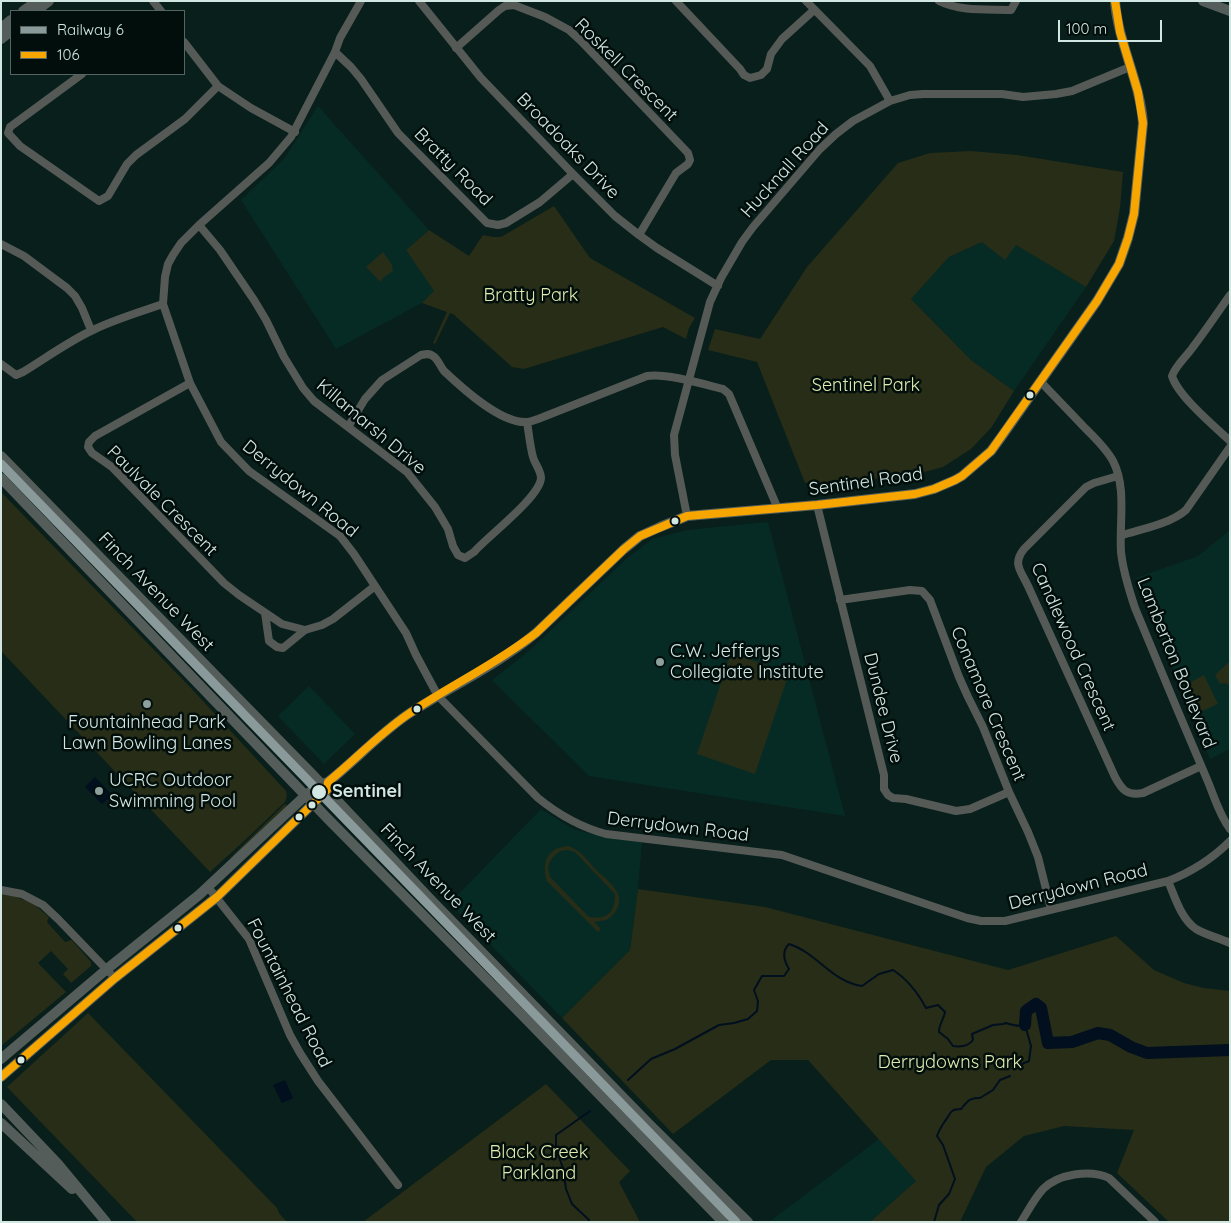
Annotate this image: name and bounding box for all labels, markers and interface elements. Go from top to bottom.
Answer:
legend [10,10,185,75]
scale bar [1061,10,1165,42]
street label: Roskell Crescent [570,14,682,126]
text: 100 m [1066,19,1107,38]
text: Railway 6 [57,20,124,39]
text: 106 [57,45,80,64]
street label: Broadoaks Drive [512,89,624,203]
street label: Hucknall Road [736,118,834,222]
street label: Bratty Road [410,124,496,210]
park label: Bratty Park [484,285,578,307]
street label: Killamarsh Drive [312,375,430,479]
park label: Sentinel Park [812,375,920,397]
unlabelled marker [1025,390,1035,400]
street label: Derrydown Road [238,436,362,542]
street label: Paulvale Crescent [102,441,222,561]
street label: Sentinel Road [808,463,924,501]
unlabelled marker [670,516,680,526]
street label: Finch Avenue West [94,528,218,656]
street label: Candlewood Crescent [1026,559,1120,735]
street label: Lamberton Boulevard [1132,575,1220,751]
street label: Conamore Crescent [946,623,1030,785]
place label: C.W. Jefferys Collegiate Institute [670,641,824,684]
street label: Dundee Drive [859,651,907,765]
marker: C.W. Jefferys Collegiate Institute [654,656,666,668]
marker: Fountainhead Park Lawn Bowling Lanes [141,698,153,710]
unlabelled marker [412,704,422,714]
place label: Fountainhead Park Lawn Bowling Lanes [62,712,232,754]
place label: UCRC Outdoor Swimming Pool [109,770,236,812]
place label: Sentinel [332,781,402,803]
marker: Sentinel [310,783,328,801]
marker: UCRC Outdoor Swimming Pool [93,785,105,797]
unlabelled marker [307,800,317,810]
street label: Derrydown Road [606,808,750,846]
unlabelled marker [294,812,304,822]
street label: Finch Avenue West [376,819,500,947]
street label: Derrydown Road [1006,859,1150,915]
street label: Fountainhead Road [242,915,336,1071]
unlabelled marker [173,923,183,933]
park label: Derrydowns Park [878,1052,1022,1074]
unlabelled marker [16,1055,26,1065]
park label: Black Creek Parkland [490,1142,588,1184]

